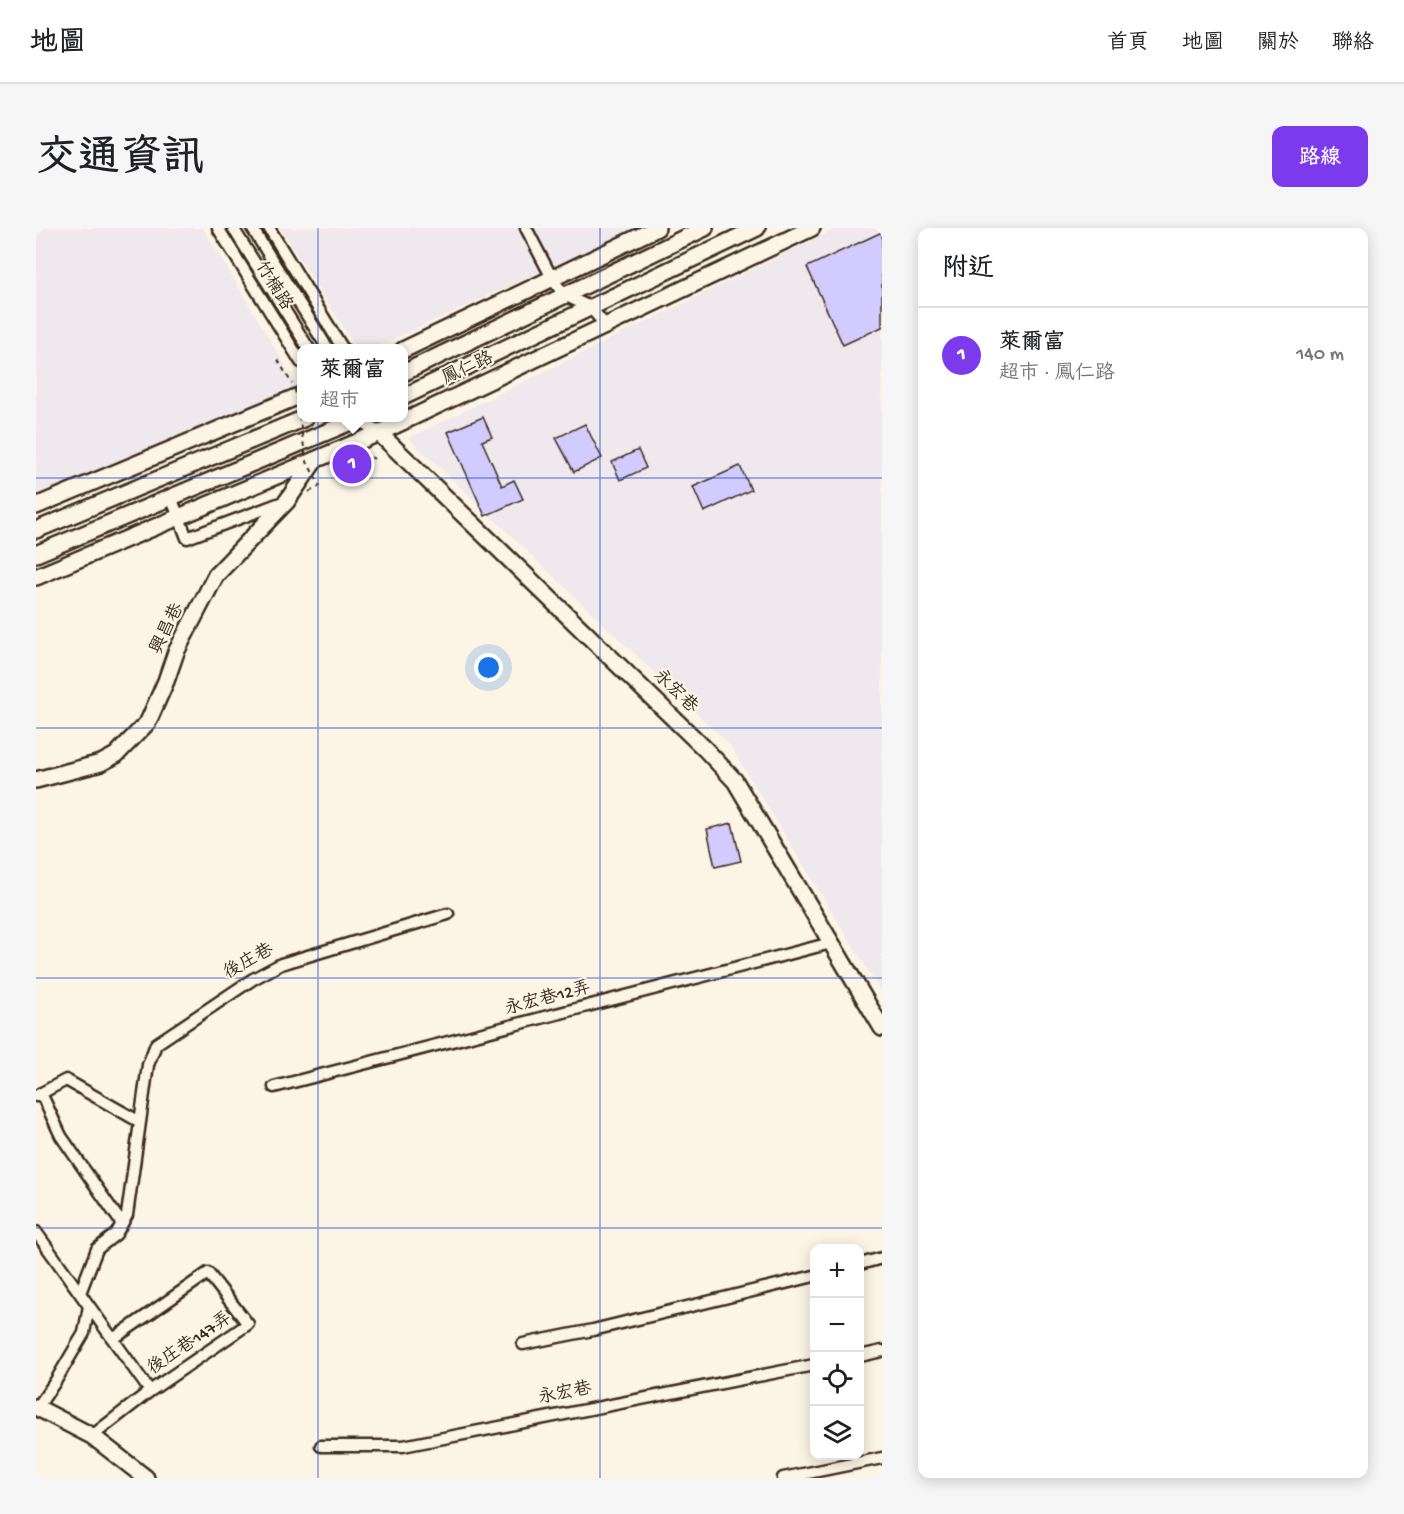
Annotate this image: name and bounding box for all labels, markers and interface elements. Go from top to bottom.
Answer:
text: 地圖 [30,28,86,61]
text: 首頁 [1107,32,1149,57]
text: 地圖 [1182,32,1224,57]
text: 關於 [1257,32,1299,57]
text: 聯絡 [1332,32,1374,57]
button: 路線 [1272,126,1368,187]
text: 交通資訊 [36,137,204,186]
text: 附近 [942,255,994,286]
street label: 竹楠路 [250,257,297,314]
text: 萊爾富 [999,331,1065,357]
popup [297,344,408,422]
text: 1 [957,344,966,367]
text: 140 m [1296,344,1344,367]
street label: 鳳仁路 [439,347,497,390]
text: 萊爾富 [319,359,386,385]
text: 超市 · 鳳仁路 [999,363,1115,386]
text: 超市 [319,391,359,414]
pin: 1 [332,442,372,486]
street label: 興昌巷 [146,600,189,658]
your location [474,653,503,682]
street label: 永宏巷 [648,665,702,718]
street label: 後庄巷 [220,939,278,984]
street label: 永宏巷12弄 [502,976,593,1021]
map controls [810,1244,864,1460]
button: + [810,1244,864,1298]
button: − [810,1298,864,1352]
street label: 後庄巷147弄 [143,1307,236,1380]
button: locate [810,1352,864,1406]
street label: 永宏巷 [536,1378,594,1409]
button: layers [810,1406,864,1460]

